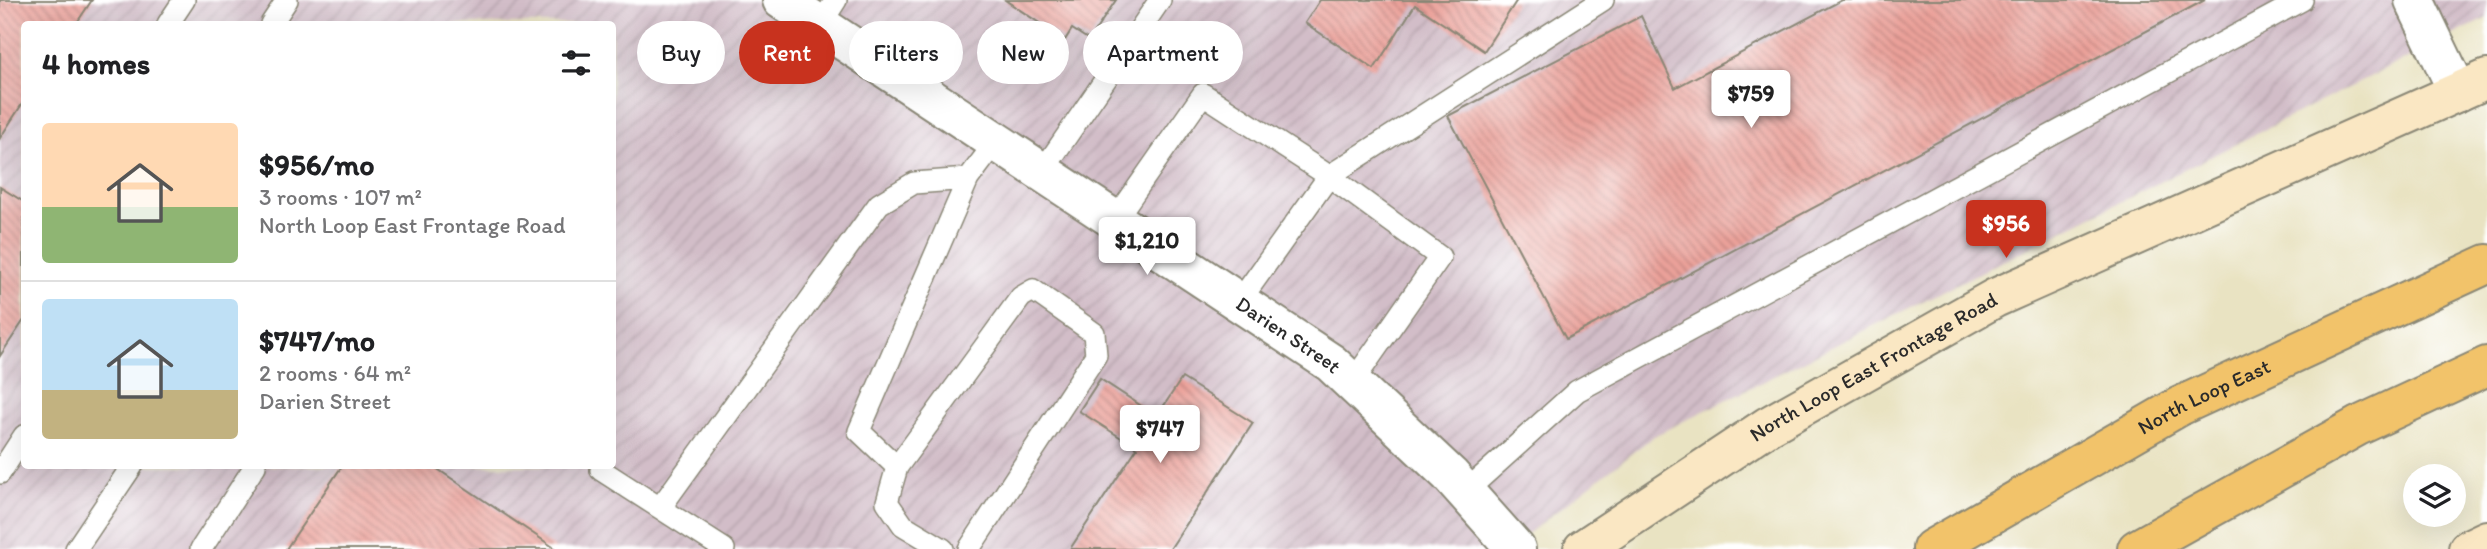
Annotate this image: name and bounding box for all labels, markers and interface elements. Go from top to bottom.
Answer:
chip: Buy [637,21,725,84]
chip: Rent [739,21,835,84]
chip: Filters [849,21,963,84]
chip: New [977,21,1069,84]
chip: Apartment [1083,21,1243,84]
icon: filters [557,44,595,82]
text: 4 homes [42,45,150,82]
pin: $759 [1710,71,1792,130]
text: $759 [1727,79,1775,107]
text: $956/mo [259,146,375,183]
icon: home [98,151,182,235]
text: 3 rooms · 107 m² [259,183,422,211]
pin: $956 [1965,201,2047,260]
text: $956 [1982,209,2030,237]
text: North Loop East Frontage Road [259,211,566,239]
pin: $1,210 [1090,218,1204,277]
text: $1,210 [1115,226,1179,254]
street label: North Loop East Frontage Road [1745,287,2001,447]
street label: Darien Street [1231,291,1347,378]
text: $747/mo [259,322,375,359]
icon: home [98,327,182,411]
street label: North Loop East [2133,353,2274,440]
text: 2 rooms · 64 m² [259,359,411,387]
text: Darien Street [259,387,391,415]
pin: $747 [1119,406,1201,465]
text: $747 [1136,414,1184,442]
map controls [2403,464,2466,527]
button: layers [2403,464,2466,527]

